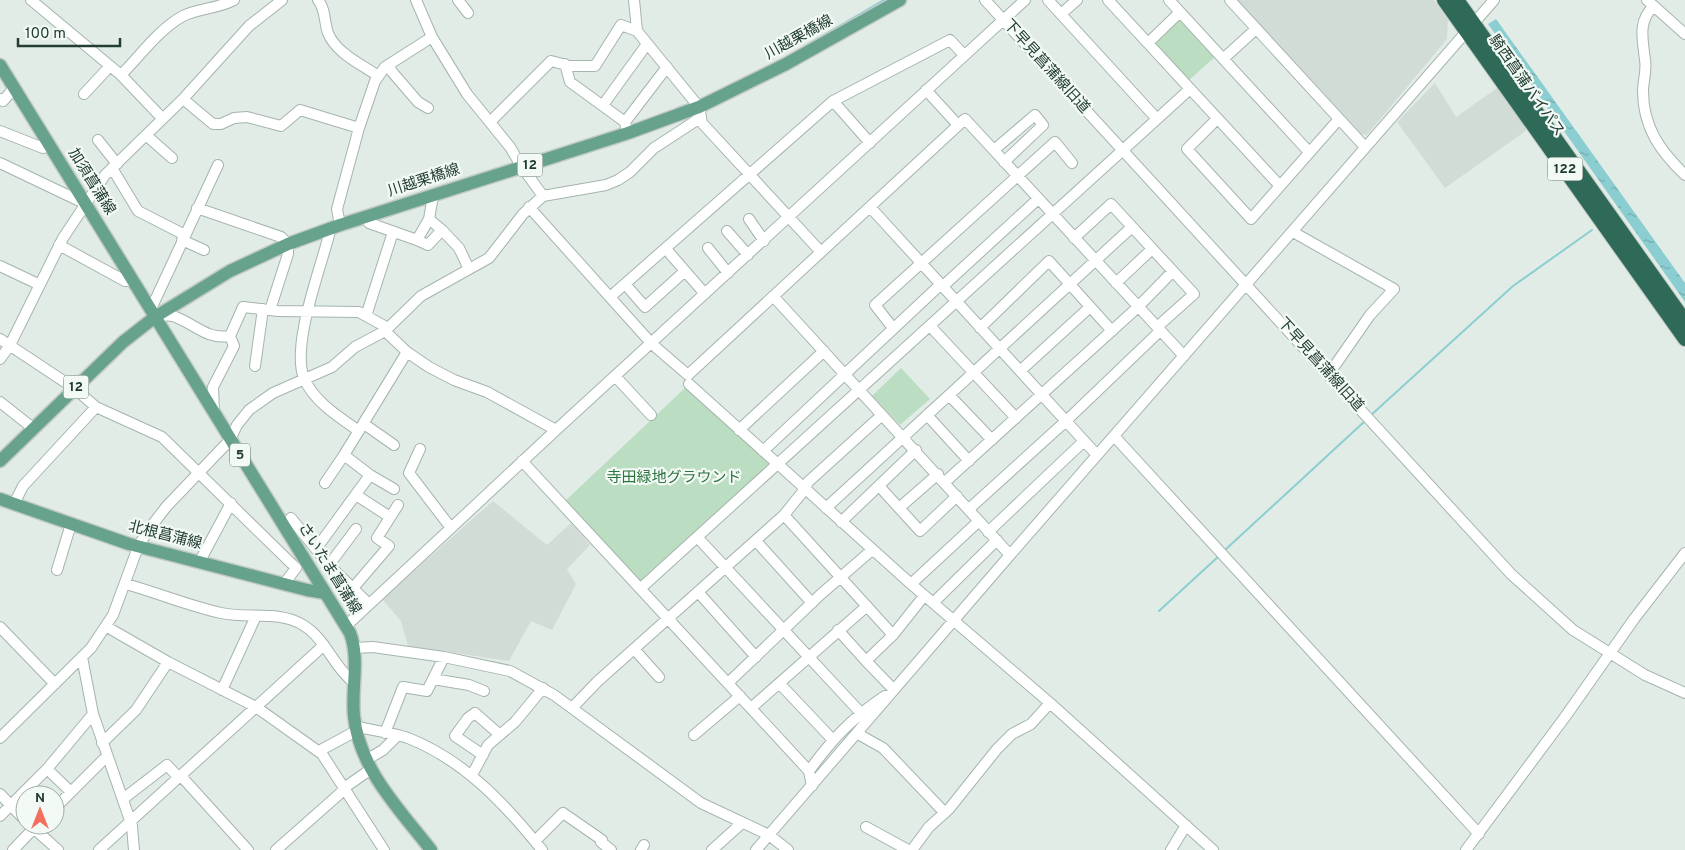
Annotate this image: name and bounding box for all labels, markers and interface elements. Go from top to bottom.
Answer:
street label: 川越栗橋線 [762,12,836,64]
scale bar [18,15,120,47]
street label: 下早見菖蒲線旧道 [999,16,1093,118]
text: 100 m [25,25,66,44]
street label: 騎西菖蒲バイパス [1484,32,1568,140]
street label: 加須菖蒲線 [63,145,119,219]
road number: 12 [518,154,542,176]
road number: 122 [1548,157,1582,180]
street label: 川越栗橋線 [385,160,463,202]
street label: 下早見菖蒲線旧道 [1273,314,1367,416]
road number: 12 [64,376,88,398]
road number: 5 [230,444,250,466]
park label: 寺田緑地グラウンド [606,469,742,488]
street label: 北根菖蒲線 [126,517,204,554]
street label: さいたま菖蒲線 [293,520,365,618]
north arrow [15,785,65,835]
text: N [35,790,45,807]

